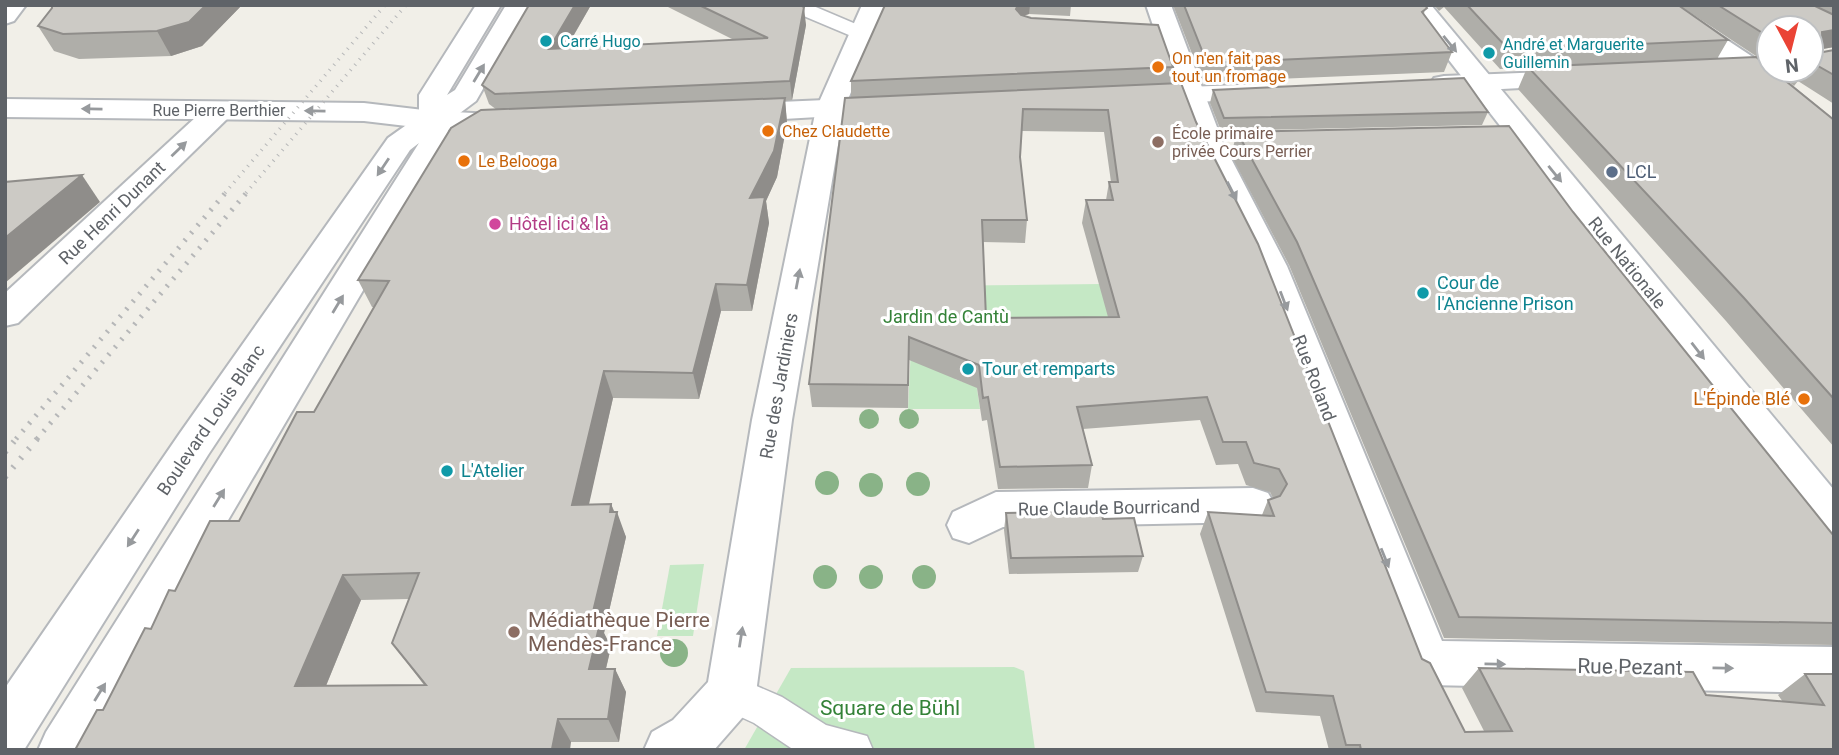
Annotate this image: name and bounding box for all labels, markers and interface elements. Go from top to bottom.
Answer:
north arrow [1755,14,1825,84]
place label: Carré Hugo [560,32,641,51]
marker: Carré Hugo [538,33,554,49]
one-way arrow [1442,35,1456,53]
place label: André et Marguerite Guillemin [1503,35,1644,72]
marker: André et Marguerite Guillemin [1481,45,1497,61]
place label: On n'en fait pas tout un fromage [1172,49,1286,86]
text: N [1784,53,1800,78]
marker: On n'en fait pas tout un fromage [1150,59,1166,75]
one-way arrow [473,63,486,82]
street label: Rue Pierre Berthier [153,101,286,120]
one-way arrow [80,104,102,115]
one-way arrow [304,105,326,117]
place label: Chez Claudette [782,122,890,141]
marker: Chez Claudette [760,123,776,139]
place label: École primaire privée Cours Perrier [1172,124,1313,161]
marker: École primaire privée Cours Perrier [1150,134,1166,150]
one-way arrow [170,141,187,157]
place label: Le Belooga [478,152,557,171]
marker: Le Belooga [456,153,472,169]
street label: Rue Henri Dunant [54,157,169,269]
one-way arrow [377,157,390,176]
place label: LCL [1626,161,1657,182]
marker: LCL [1604,164,1620,180]
one-way arrow [1547,166,1562,183]
one-way arrow [1227,181,1238,201]
place label: Hôtel ici & là [509,213,609,234]
street label: Rue Nationale [1584,213,1671,313]
marker: Hôtel ici & là [487,216,503,232]
one-way arrow [793,268,804,290]
place label: Cour de l'Ancienne Prison [1437,272,1574,314]
marker: Cour de l'Ancienne Prison [1415,285,1431,301]
one-way arrow [1278,291,1289,312]
one-way arrow [332,294,344,313]
park label: Jardin de Cantù [883,306,1009,327]
street label: Rue des Jardiniers [755,311,802,461]
street label: Rue Roland [1288,332,1341,424]
street label: Boulevard Louis Blanc [152,341,269,499]
one-way arrow [1690,342,1704,360]
place label: Tour et remparts [982,358,1115,379]
marker: Tour et remparts [960,361,976,377]
place label: L'Épinde Blé [1693,388,1790,409]
marker: L'Épinde Blé [1796,391,1812,407]
place label: L'Atelier [461,460,524,481]
marker: L'Atelier [439,463,455,479]
one-way arrow [213,488,225,507]
street label: Rue Claude Bourricand [1018,495,1200,520]
one-way arrow [126,529,140,547]
one-way arrow [1380,548,1391,569]
place label: Médiathèque Pierre Mendès-France [528,608,710,656]
marker: Médiathèque Pierre Mendès-France [506,624,522,640]
one-way arrow [736,626,747,648]
street label: Rue Pezant [1577,654,1683,680]
one-way arrow [1485,659,1507,670]
one-way arrow [1712,662,1734,674]
one-way arrow [94,682,106,701]
park label: Square de Bühl [820,696,960,720]

